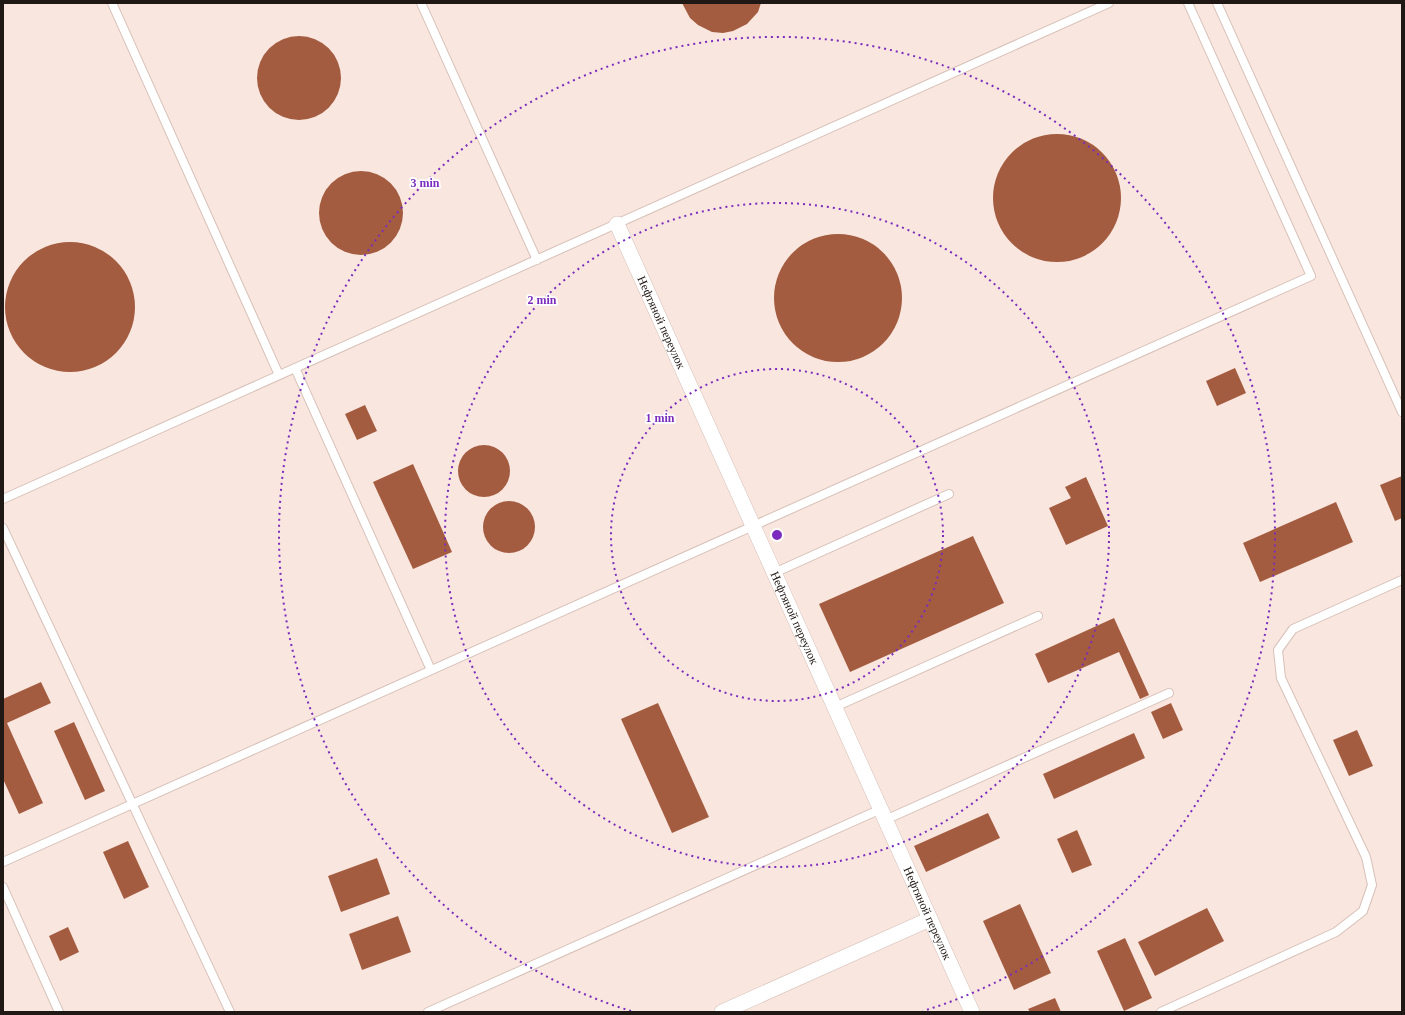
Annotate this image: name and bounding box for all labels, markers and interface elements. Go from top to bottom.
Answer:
text: 3 min [410,176,440,190]
street label: Нефтяной переулок [634,274,688,371]
text: 2 min [527,293,557,307]
text: 1 min [645,411,675,425]
centre of rings [770,528,784,542]
street label: Нефтяной переулок [767,569,822,667]
street label: Нефтяной переулок [901,865,955,962]

